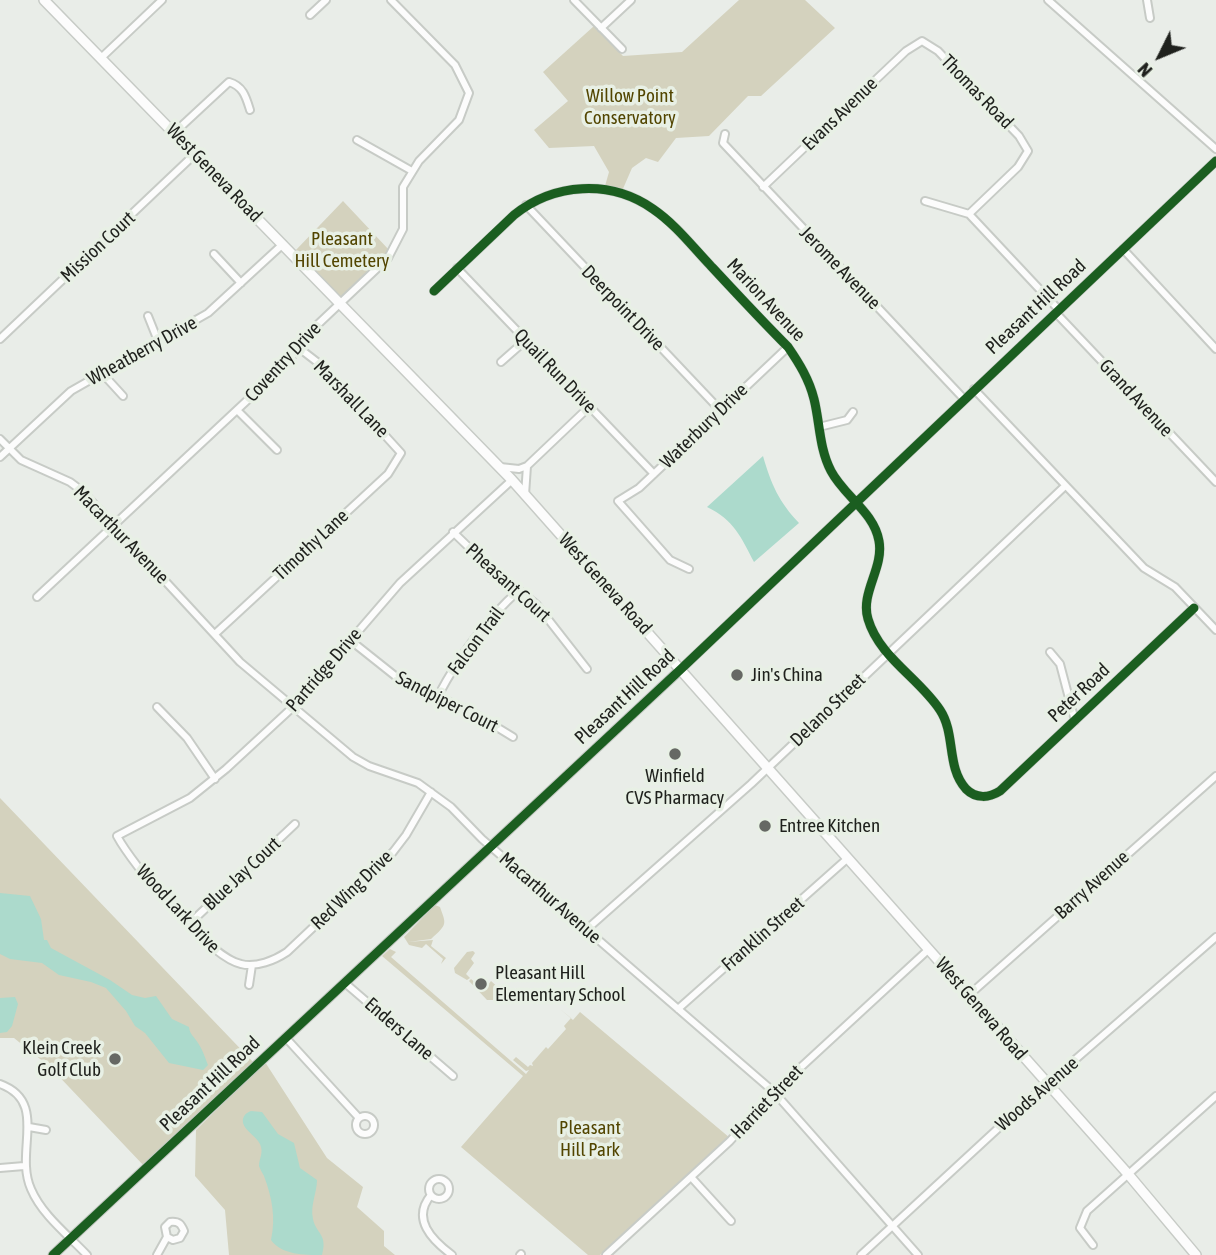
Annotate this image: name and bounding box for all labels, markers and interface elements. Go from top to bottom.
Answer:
north arrow [1125,21,1195,91]
street label: Thomas Road [936,50,1018,134]
text: N [1133,59,1157,82]
street label: Evans Avenue [798,73,882,155]
park label: Willow Point Conservatory [584,85,676,129]
street label: West Geneva Road [161,119,267,227]
street label: Mission Court [56,207,140,287]
street label: Jerome Avenue [795,222,885,314]
park label: Pleasant Hill Cemetery [295,228,389,272]
street label: Marion Avenue [722,254,810,346]
street label: Pleasant Hill Road [981,255,1091,359]
street label: Deerpoint Drive [577,261,669,355]
street label: Wheatberry Drive [83,311,201,391]
street label: Coventry Drive [240,317,326,407]
street label: Quail Run Drive [509,324,601,418]
street label: Grand Avenue [1094,355,1178,441]
street label: Marshall Lane [309,356,393,442]
street label: Waterbury Drive [656,379,752,473]
street label: Macarthur Avenue [69,481,173,589]
street label: Timothy Lane [269,505,353,585]
street label: West Geneva Road [554,529,656,639]
street label: Pheasant Court [461,539,555,627]
street label: Falcon Trail [443,602,509,680]
street label: Partridge Drive [281,623,367,717]
street label: Pleasant Hill Road [570,645,680,749]
street label: Peter Road [1043,659,1115,727]
place label: Jin's China [751,664,823,686]
street label: Sandpiper Court [392,666,502,738]
marker: Jin's China [729,667,745,683]
street label: Delano Street [786,669,870,751]
marker: Winfield CVS Pharmacy [667,746,683,762]
place label: Winfield CVS Pharmacy [626,765,724,809]
place label: Entree Kitchen [779,815,880,837]
marker: Entree Kitchen [757,818,773,834]
street label: Blue Jay Court [199,832,285,916]
street label: Red Wing Drive [306,845,398,935]
street label: Barry Avenue [1050,846,1134,924]
street label: Macarthur Avenue [494,848,606,948]
street label: Wood Lark Drive [131,860,225,958]
street label: Franklin Street [717,892,809,976]
street label: West Geneva Road [930,953,1032,1065]
place label: Pleasant Hill Elementary School [495,962,626,1006]
marker: Pleasant Hill Elementary School [473,976,489,992]
street label: Enders Lane [360,993,438,1065]
street label: Pleasant Hill Road [155,1032,265,1136]
place label: Klein Creek Golf Club [22,1037,101,1081]
marker: Klein Creek Golf Club [107,1051,123,1067]
street label: Woods Avenue [991,1052,1083,1136]
street label: Harriet Street [726,1060,808,1144]
park label: Pleasant Hill Park [559,1117,621,1161]

